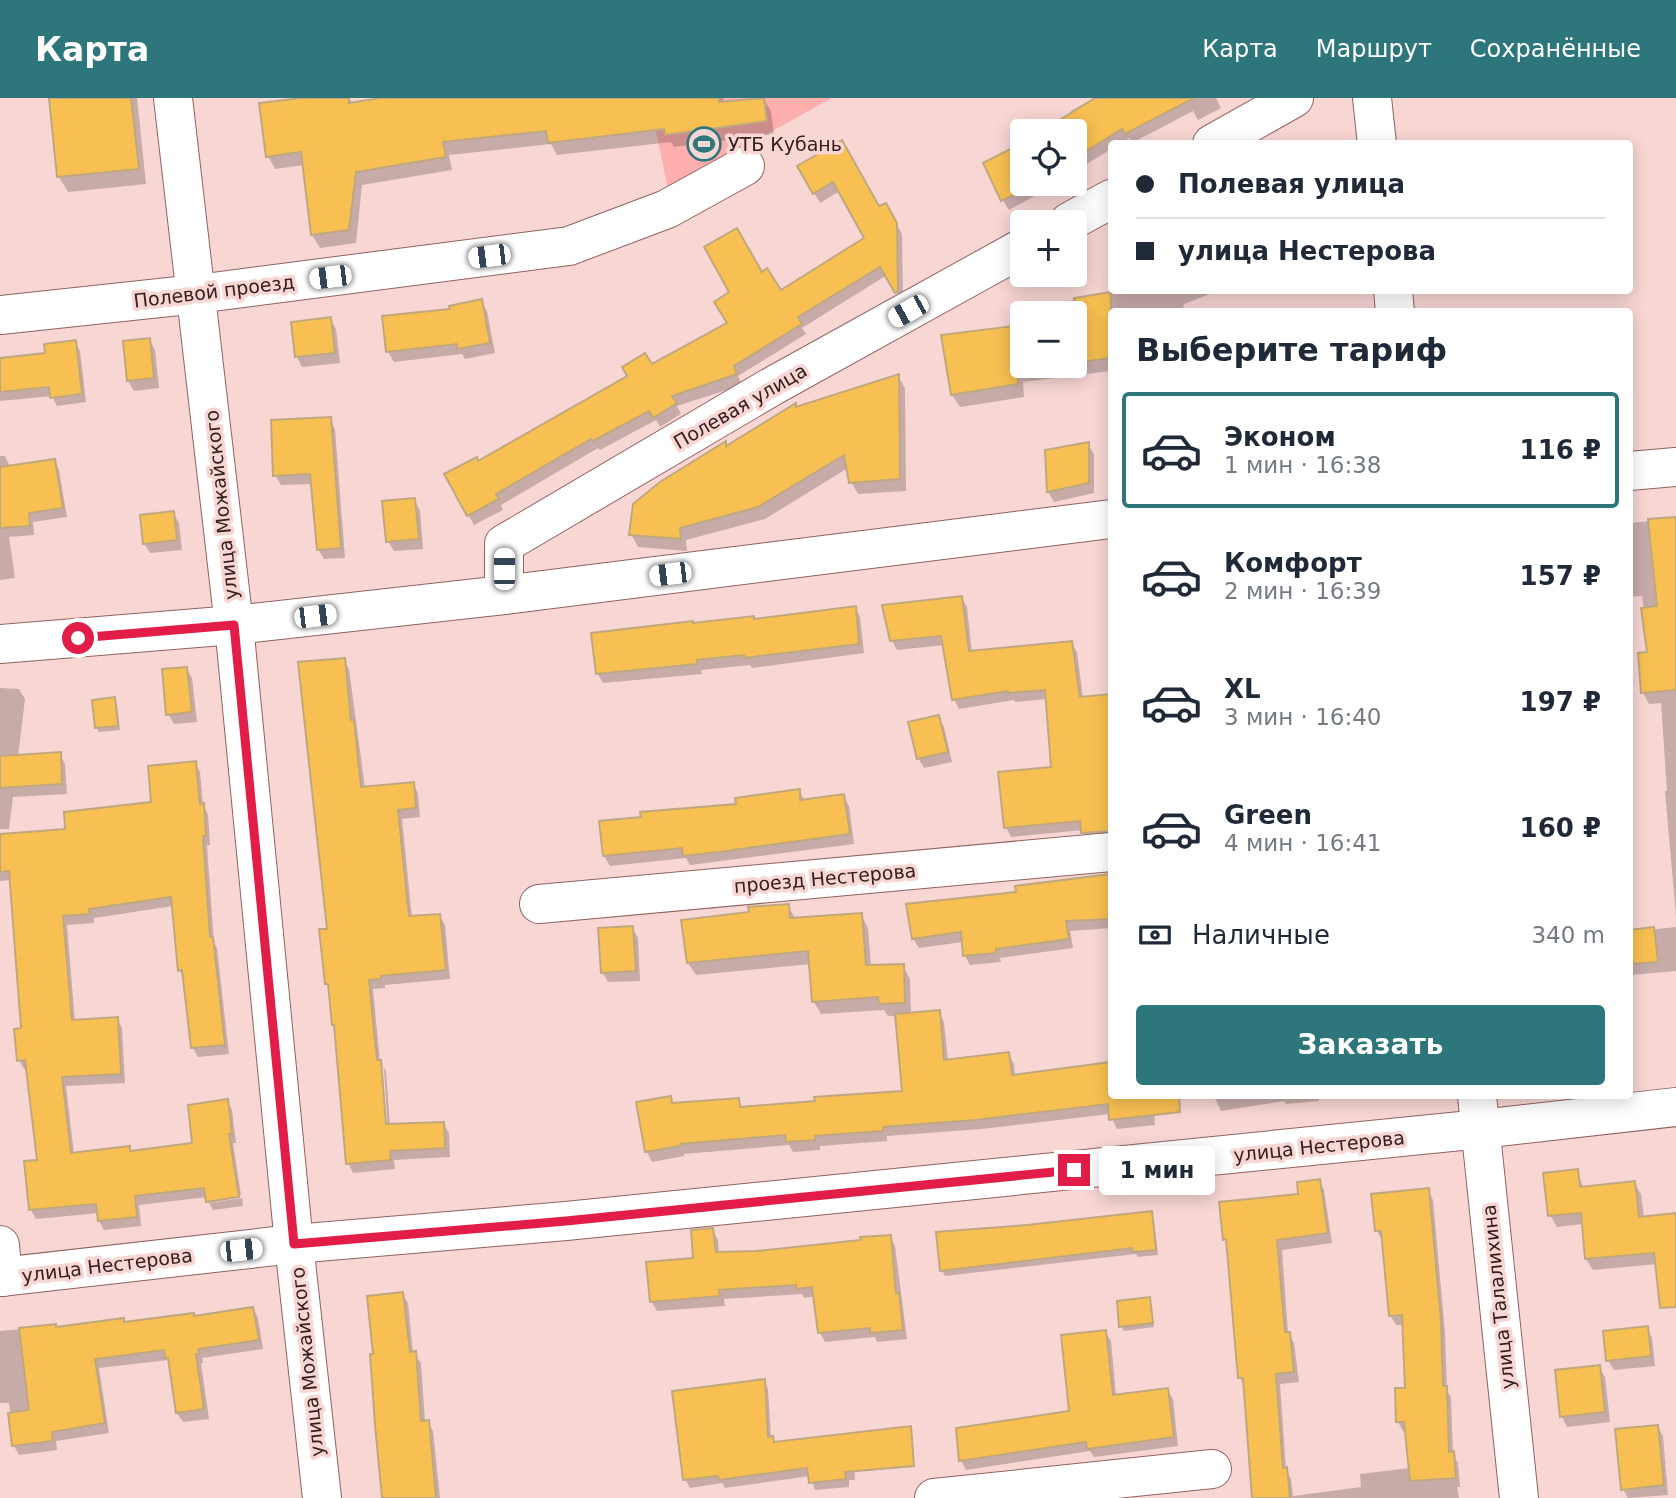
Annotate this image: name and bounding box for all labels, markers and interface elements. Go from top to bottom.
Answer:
text: Карта [35,30,149,69]
text: Карта [1202,35,1278,63]
text: Маршрут [1316,35,1432,63]
text: Сохранённые [1470,35,1641,63]
map controls [1010,119,1087,378]
button: locate [1010,119,1087,196]
sports icon: УТБ Кубань [685,125,723,163]
place label: УТБ Кубань [728,133,842,155]
text: Полевая улица [1178,169,1405,199]
button: + [1010,210,1087,287]
text: улица Нестерова [1178,236,1436,266]
car [467,243,512,269]
car [308,264,353,290]
street label: Полевой проезд [132,270,296,312]
car [885,292,932,330]
button: − [1010,301,1087,378]
text: Выберите тариф [1136,331,1447,369]
street label: Полевая улица [669,359,811,453]
street label: улица Можайского [200,409,242,601]
icon: car [1140,419,1203,482]
text: Эконом [1224,422,1336,452]
text: 116 ₽ [1520,435,1601,465]
text: 1 мин · 16:38 [1224,452,1382,478]
icon: car [1140,545,1203,608]
car [494,548,515,590]
text: Комфорт [1224,548,1362,578]
car [648,561,693,587]
text: 157 ₽ [1520,561,1601,591]
text: 2 мин · 16:39 [1224,578,1382,604]
car [293,603,338,629]
route start [62,622,94,654]
icon: car [1140,671,1203,734]
text: XL [1224,674,1261,704]
text: 197 ₽ [1520,687,1601,717]
text: 3 мин · 16:40 [1224,704,1382,730]
icon: car [1140,797,1203,860]
text: Green [1224,800,1312,830]
text: 160 ₽ [1520,813,1601,843]
text: 4 мин · 16:41 [1224,830,1382,856]
street label: проезд Нестерова [733,859,917,897]
icon: cash [1136,916,1174,954]
text: Наличные [1192,920,1330,950]
text: 340 m [1531,922,1605,948]
button: Заказать [1136,1005,1605,1085]
street label: улица Нестерова [1232,1126,1406,1166]
callout: 1 мин [1098,1146,1214,1194]
route end [1058,1154,1090,1186]
text: 1 мин [1120,1157,1194,1183]
street label: улица Талалихина [1477,1204,1519,1390]
car [220,1237,263,1263]
street label: улица Нестерова [20,1244,194,1286]
street label: улица Можайского [286,1266,328,1458]

